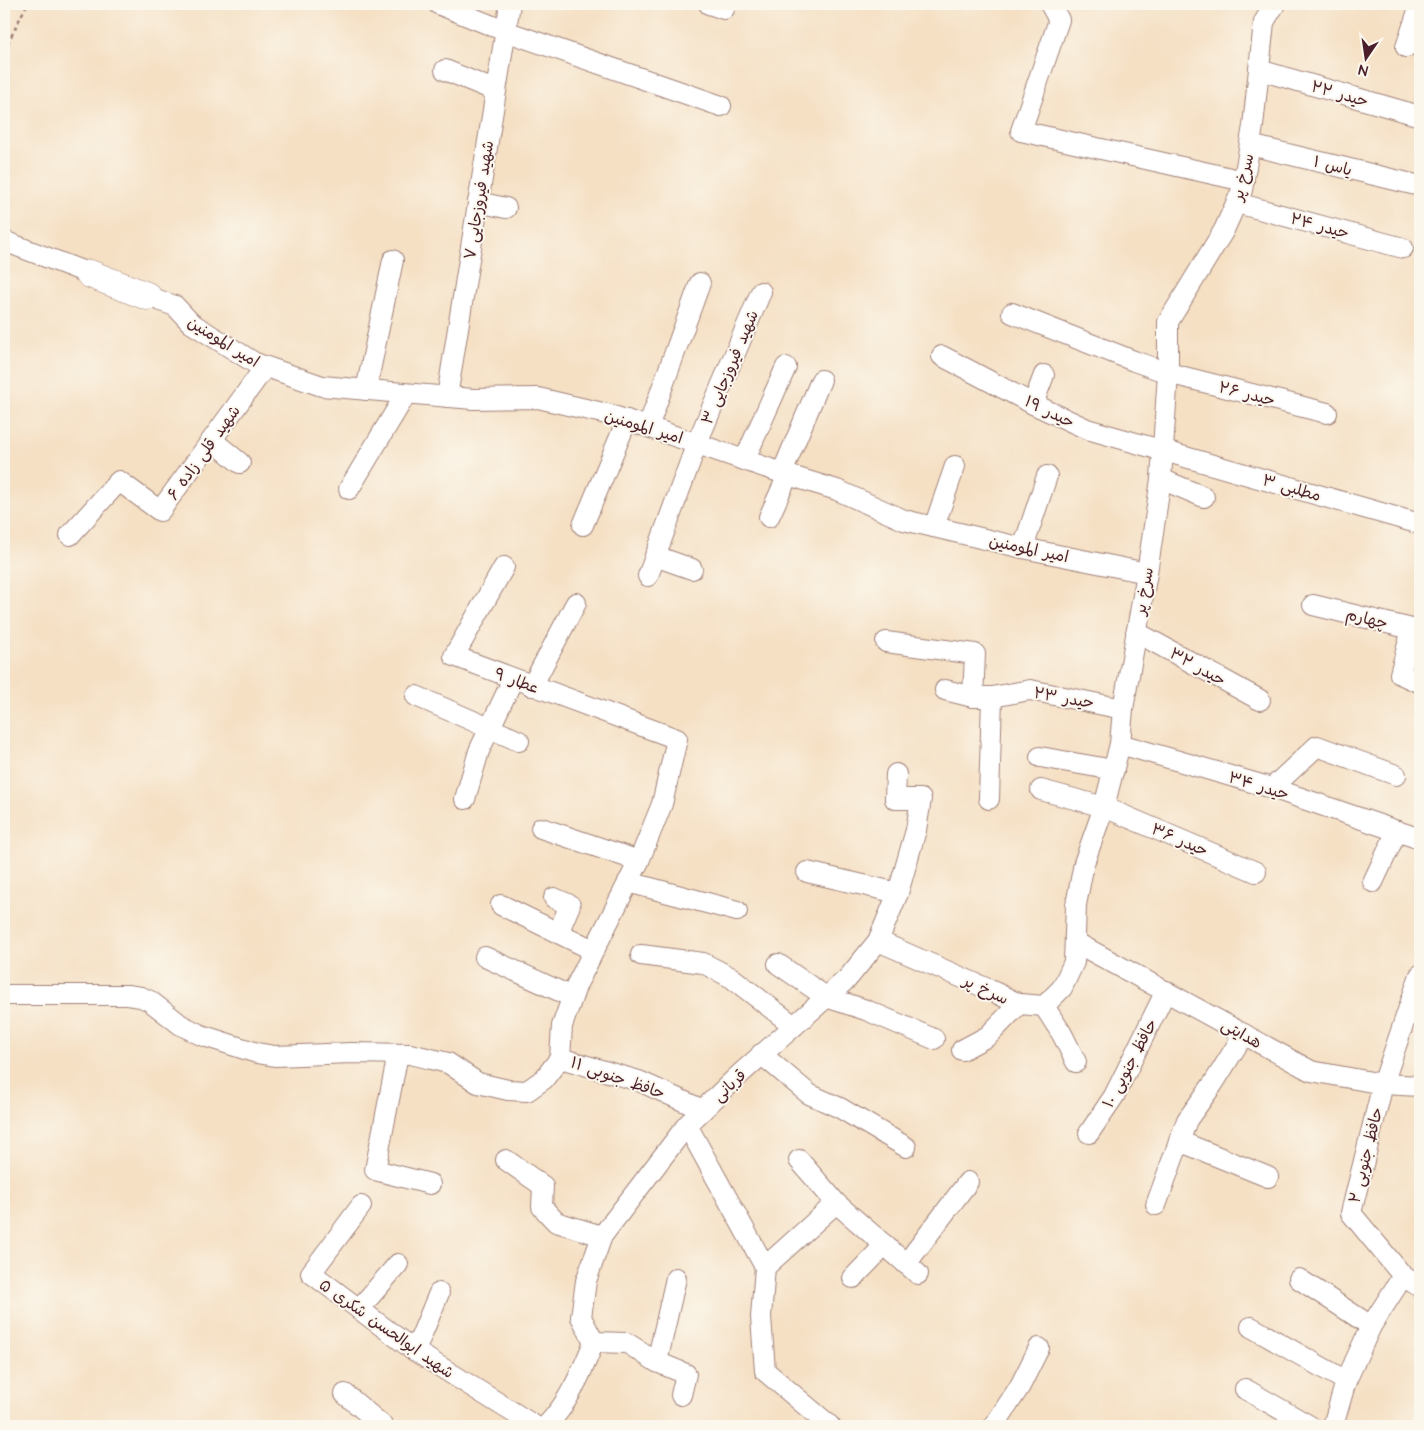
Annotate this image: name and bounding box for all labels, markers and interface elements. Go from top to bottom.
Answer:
north arrow [1342,32,1392,82]
text: N [1357,59,1370,80]
street label: حیدر ۲۲ [1309,75,1371,113]
street label: شهید فیروزجایی ۷ [459,139,499,261]
street label: سرخ پر [1226,151,1259,205]
street label: یاس ۱ [1311,151,1354,181]
street label: حیدر ۲۴ [1288,208,1351,244]
street label: شهید فیروزجایی ۳ [696,307,764,428]
street label: امیر المومنین [183,311,264,373]
street label: حیدر ۲۶ [1216,376,1277,412]
street label: حیدر ۱۹ [1021,390,1078,433]
street label: شهید قلی زاده ۶ [162,401,246,504]
street label: امیر المومنین [602,405,686,449]
street label: مطلبی ۳ [1260,469,1324,507]
street label: امیر المومنین [987,530,1071,568]
street label: سرخ پر [1129,566,1159,619]
street label: چهارم [1343,603,1390,636]
street label: حیدر ۳۲ [1166,642,1229,691]
street label: عطار ۹ [491,663,542,699]
street label: حیدر ۲۳ [1032,682,1096,714]
street label: حیدر ۳۴ [1226,766,1292,806]
street label: حیدر ۳۶ [1148,818,1211,862]
street label: سرخ پر [957,969,1012,1010]
street label: هدایتی [1217,1014,1266,1054]
street label: حافظ جنوبی ۱۰ [1097,1015,1163,1112]
street label: حافظ جنوبی ۱۱ [567,1051,668,1104]
street label: قربانی [708,1065,751,1107]
street label: حافظ جنوبی ۲ [1343,1105,1388,1205]
street label: شهید ابوالحسن شکری ۵ [314,1274,458,1384]

